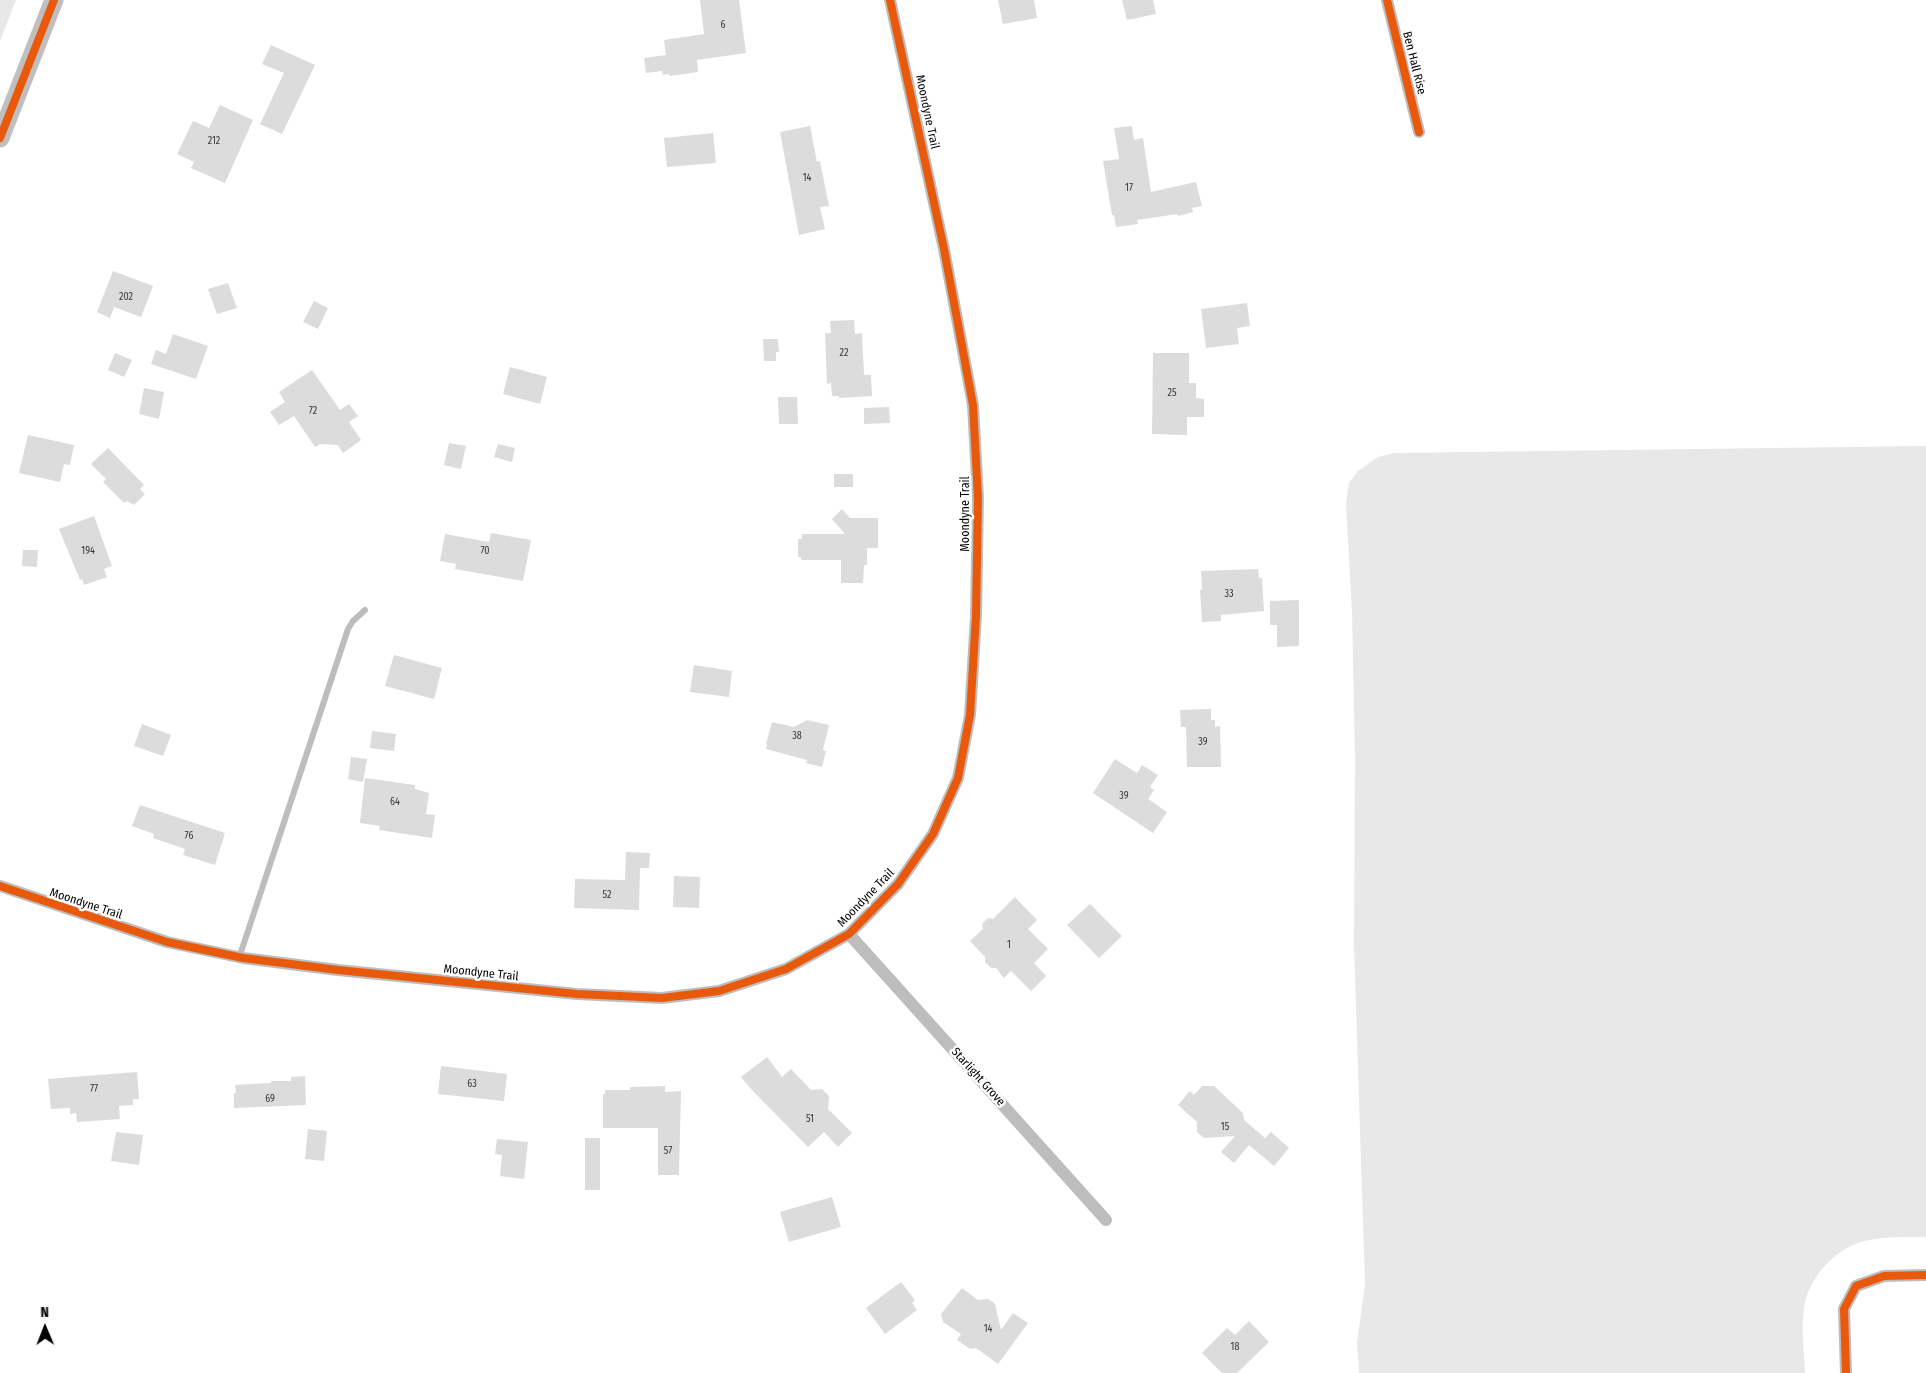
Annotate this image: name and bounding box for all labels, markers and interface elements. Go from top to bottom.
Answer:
house number: 6 [721,19,725,31]
street label: Ben Hall Rise [1399,30,1429,96]
street label: Moondyne Trail [912,74,942,150]
house number: 212 [208,135,220,147]
house number: 14 [803,172,811,184]
house number: 17 [1125,182,1133,194]
house number: 202 [119,291,133,303]
house number: 22 [840,347,848,359]
house number: 25 [1168,387,1176,399]
house number: 72 [309,405,317,417]
street label: Moondyne Trail [959,476,973,552]
house number: 194 [81,545,95,557]
house number: 70 [480,545,490,557]
house number: 33 [1224,588,1234,600]
house number: 38 [792,730,802,742]
house number: 39 [1198,736,1208,748]
house number: 39 [1119,790,1129,802]
house number: 64 [390,796,400,808]
house number: 76 [185,830,193,842]
street label: Moondyne Trail [835,866,897,930]
street label: Moondyne Trail [48,885,124,923]
house number: 52 [603,889,611,901]
house number: 1 [1007,939,1011,951]
street label: Moondyne Trail [443,962,519,984]
street label: Starlight Grove [948,1045,1008,1109]
house number: 63 [467,1078,477,1090]
house number: 77 [90,1083,98,1095]
house number: 69 [265,1093,275,1105]
house number: 51 [806,1113,814,1125]
house number: 15 [1221,1121,1229,1133]
house number: 57 [664,1145,672,1157]
north arrow [20,1303,70,1353]
text: N [40,1304,49,1321]
house number: 14 [984,1323,992,1335]
house number: 18 [1231,1341,1239,1353]

